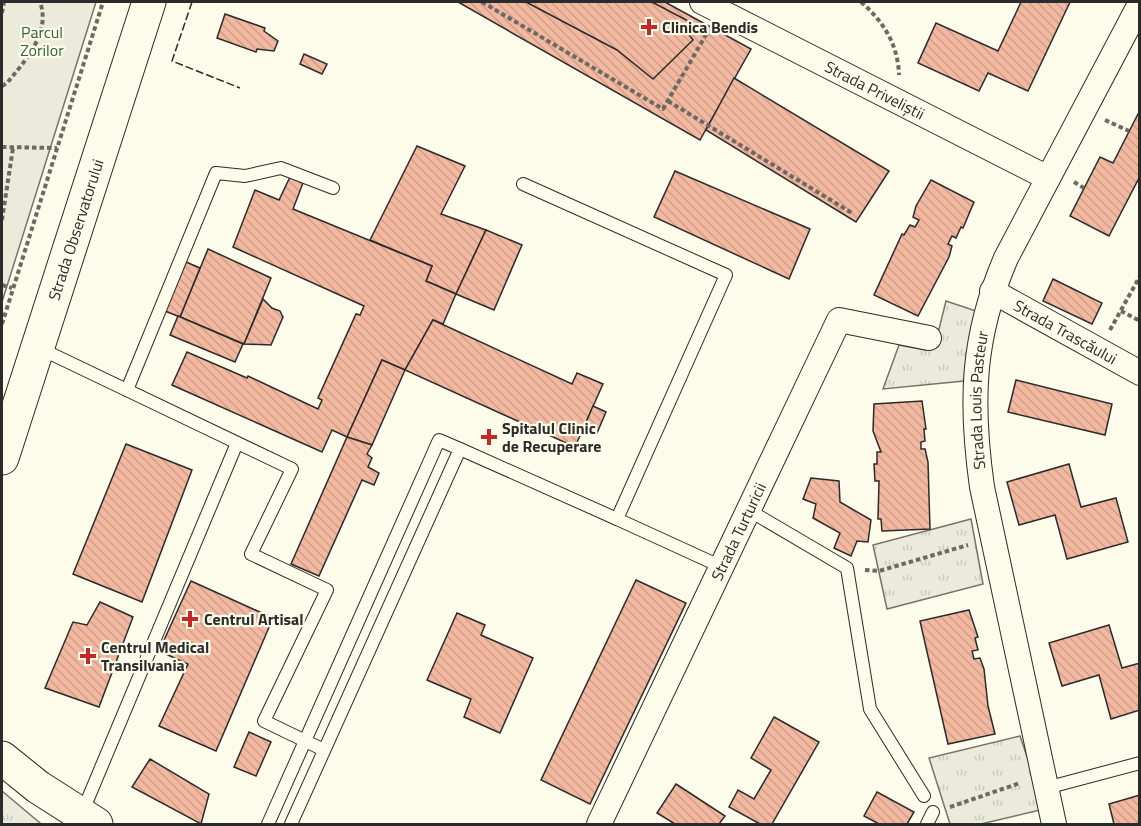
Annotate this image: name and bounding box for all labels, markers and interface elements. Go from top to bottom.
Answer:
place label: Clinica Bendis [662,15,758,39]
marker: Clinica Bendis [640,18,658,36]
park label: Parcul Zorilor [20,20,64,62]
street label: Strada Priveliștii [821,54,929,125]
street label: Strada Observatorului [42,156,110,303]
street label: Strada Trascăului [1009,293,1122,370]
street label: Strada Louis Pasteur [963,328,994,471]
place label: Spitalul Clinic de Recuperare [502,416,602,458]
marker: Spitalul Clinic de Recuperare [480,428,498,446]
street label: Strada Turturicii [705,478,772,585]
place label: Centrul Artisal [204,607,304,631]
marker: Centrul Artisal [181,610,199,628]
place label: Centrul Medical Transilvania [101,635,209,677]
marker: Centrul Medical Transilvania [79,647,97,665]

